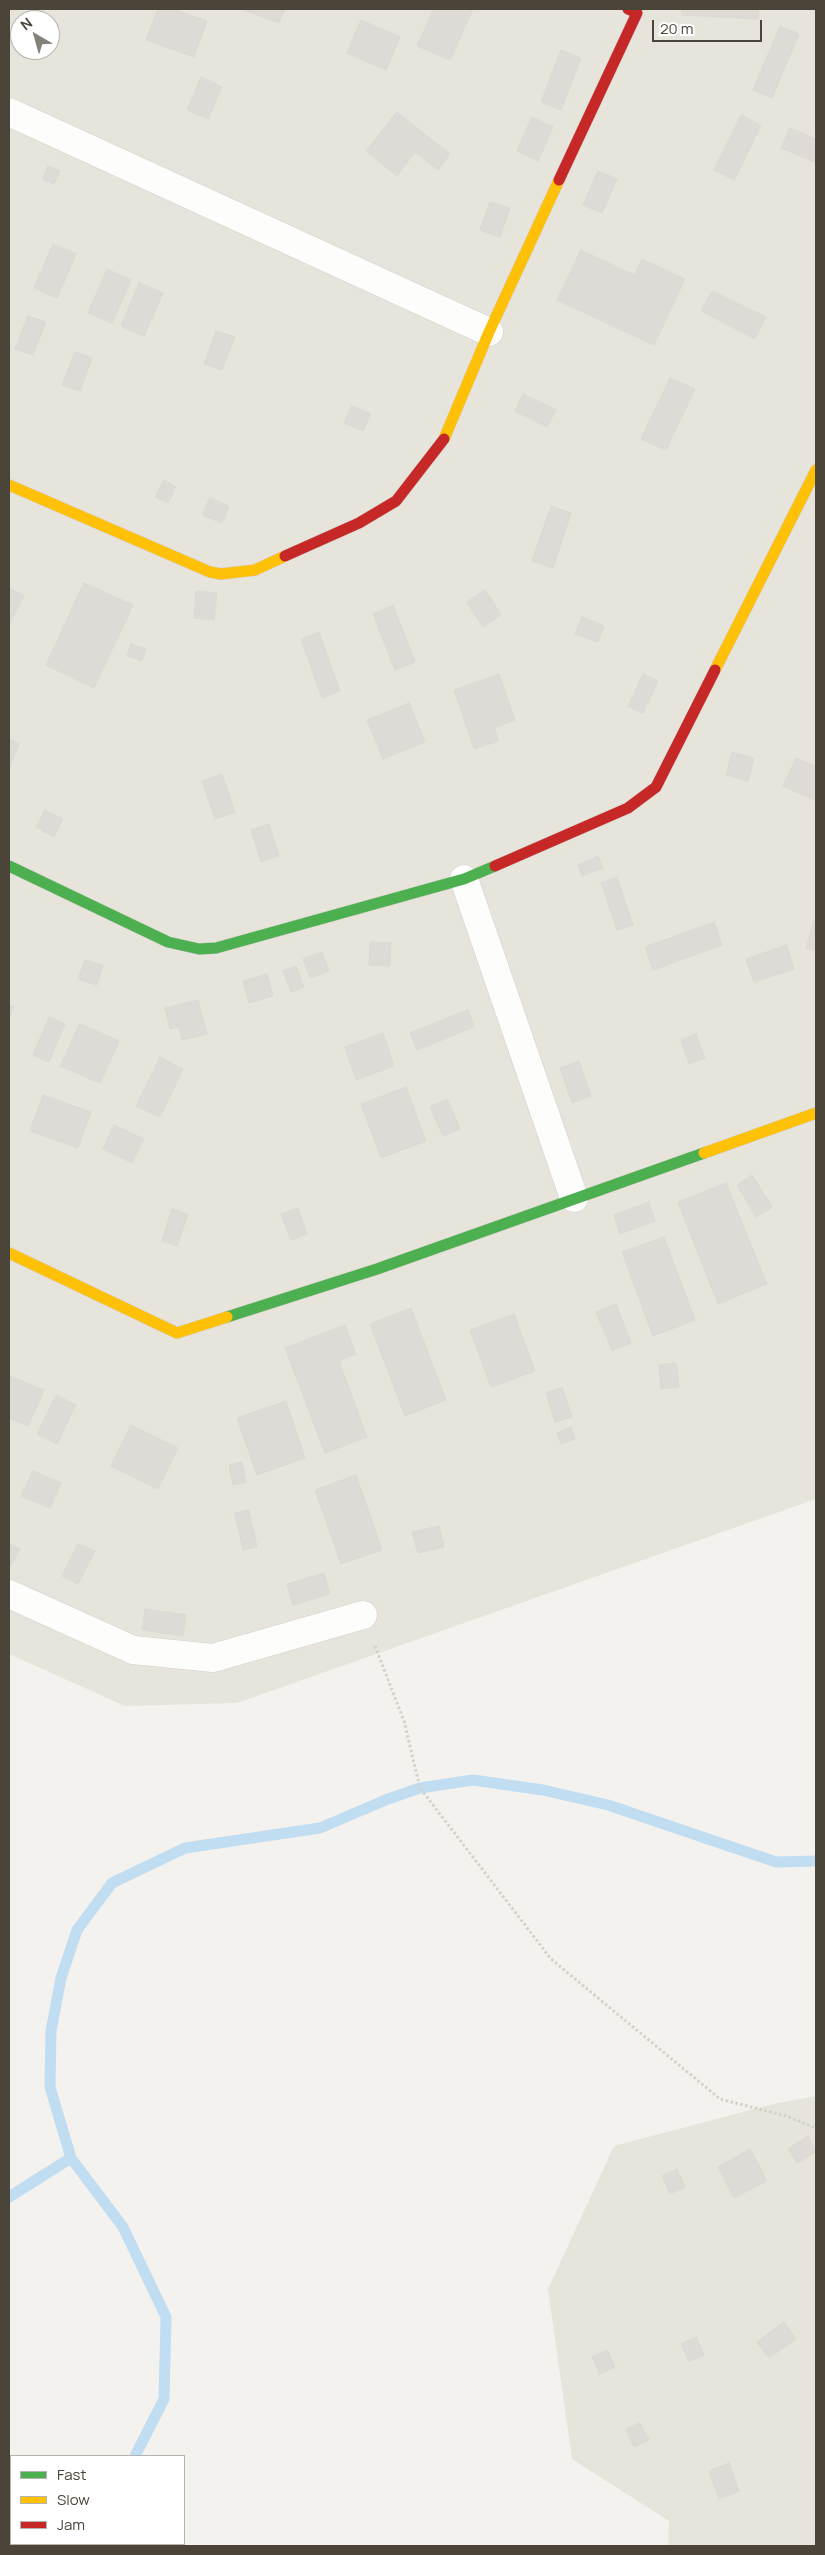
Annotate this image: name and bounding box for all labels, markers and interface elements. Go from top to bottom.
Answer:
north arrow [10,10,60,60]
scale bar [655,10,765,42]
text: N [16,13,36,34]
text: 20 m [660,18,693,39]
legend [10,2455,185,2545]
text: Fast [57,2464,86,2485]
text: Slow [57,2489,90,2510]
text: Jam [57,2514,85,2535]

